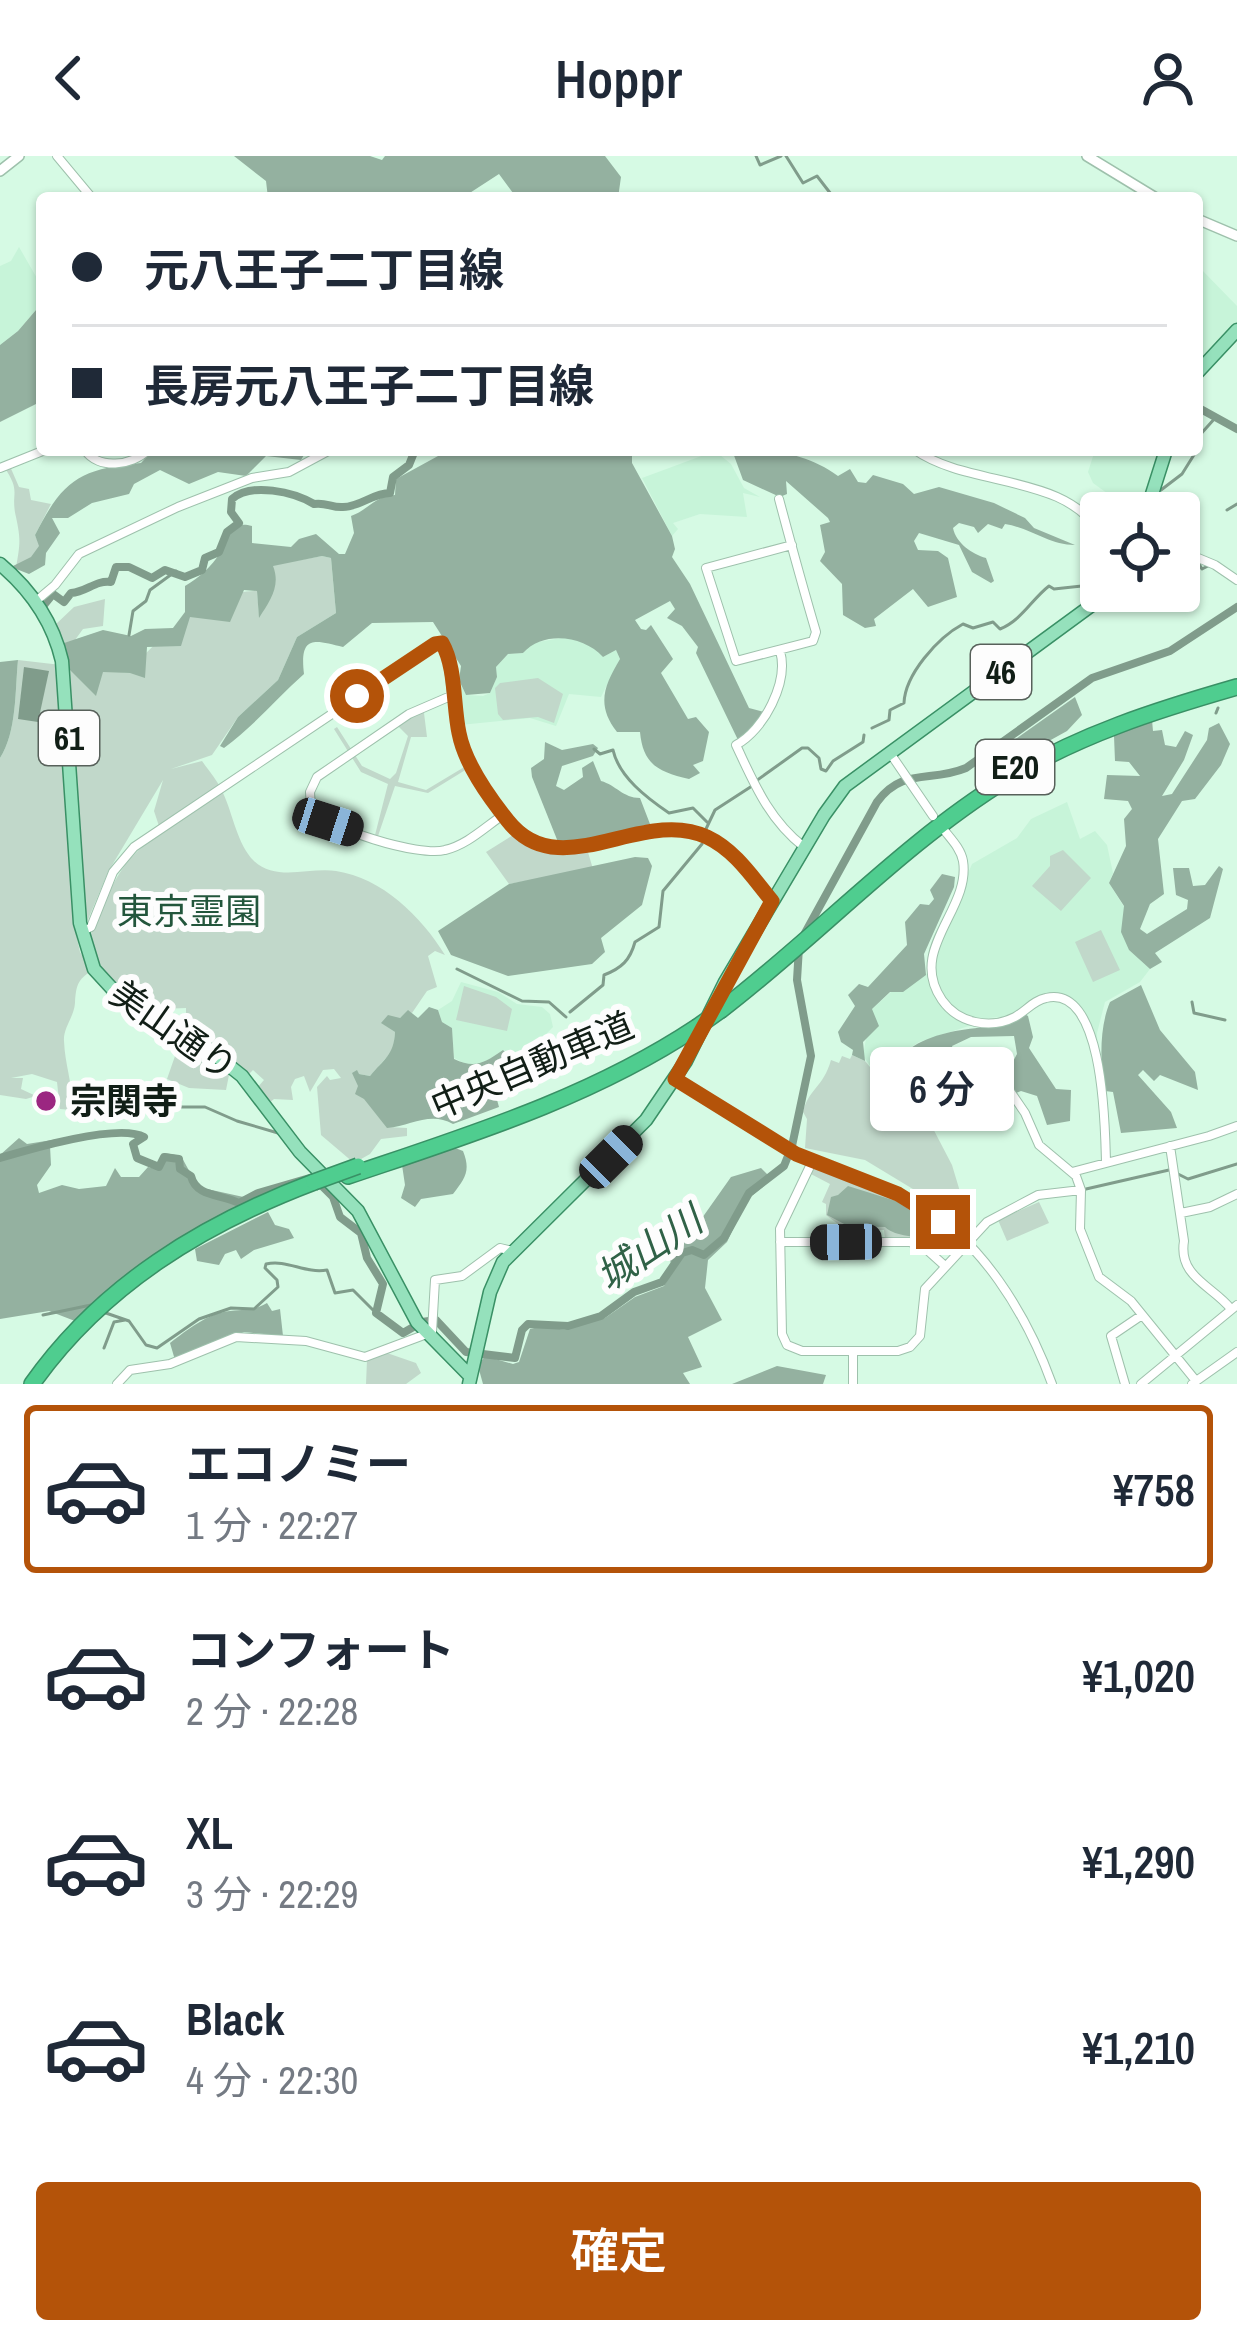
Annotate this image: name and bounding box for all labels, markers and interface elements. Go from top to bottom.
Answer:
text: Hoppr [555,42,682,115]
icon: back [36,45,102,111]
icon: person [1135,45,1201,111]
text: 元八王子二丁目線 [144,239,504,300]
text: 長房元八王子二丁目線 [144,355,594,416]
map controls [1080,492,1200,612]
button: locate [1080,492,1200,612]
road number: 46 [971,645,1031,699]
route start [330,669,384,723]
road number: 61 [39,711,99,765]
road number: E20 [976,740,1054,794]
car [288,794,368,850]
park label: 東京霊園 [117,887,261,935]
street label: 美山通り [101,969,247,1091]
street label: 中央自動車道 [423,1001,641,1129]
callout: 6 分 [871,1048,1015,1132]
text: 6 分 [909,1063,975,1115]
place label: 宗関寺 [70,1077,178,1125]
marker: 宗関寺 [33,1088,59,1114]
car [573,1119,649,1195]
water label: 城山川 [586,1191,715,1302]
route end [916,1195,970,1249]
car [810,1223,882,1261]
text: エコノミー [186,1433,411,1494]
icon: car [42,1435,150,1543]
text: ¥758 [1113,1459,1195,1520]
text: 1 分 · 22:27 [186,1499,358,1551]
text: コンフォート [186,1619,455,1680]
icon: car [42,1621,150,1729]
text: ¥1,020 [1082,1645,1195,1706]
text: 2 分 · 22:28 [186,1685,358,1737]
text: XL [186,1802,233,1863]
icon: car [42,1807,150,1915]
text: ¥1,290 [1082,1831,1195,1892]
text: 3 分 · 22:29 [186,1868,358,1920]
text: Black [186,1988,284,2049]
icon: car [42,1993,150,2101]
text: ¥1,210 [1082,2017,1195,2078]
text: 4 分 · 22:30 [186,2054,358,2106]
button: 確定 [36,2182,1201,2320]

